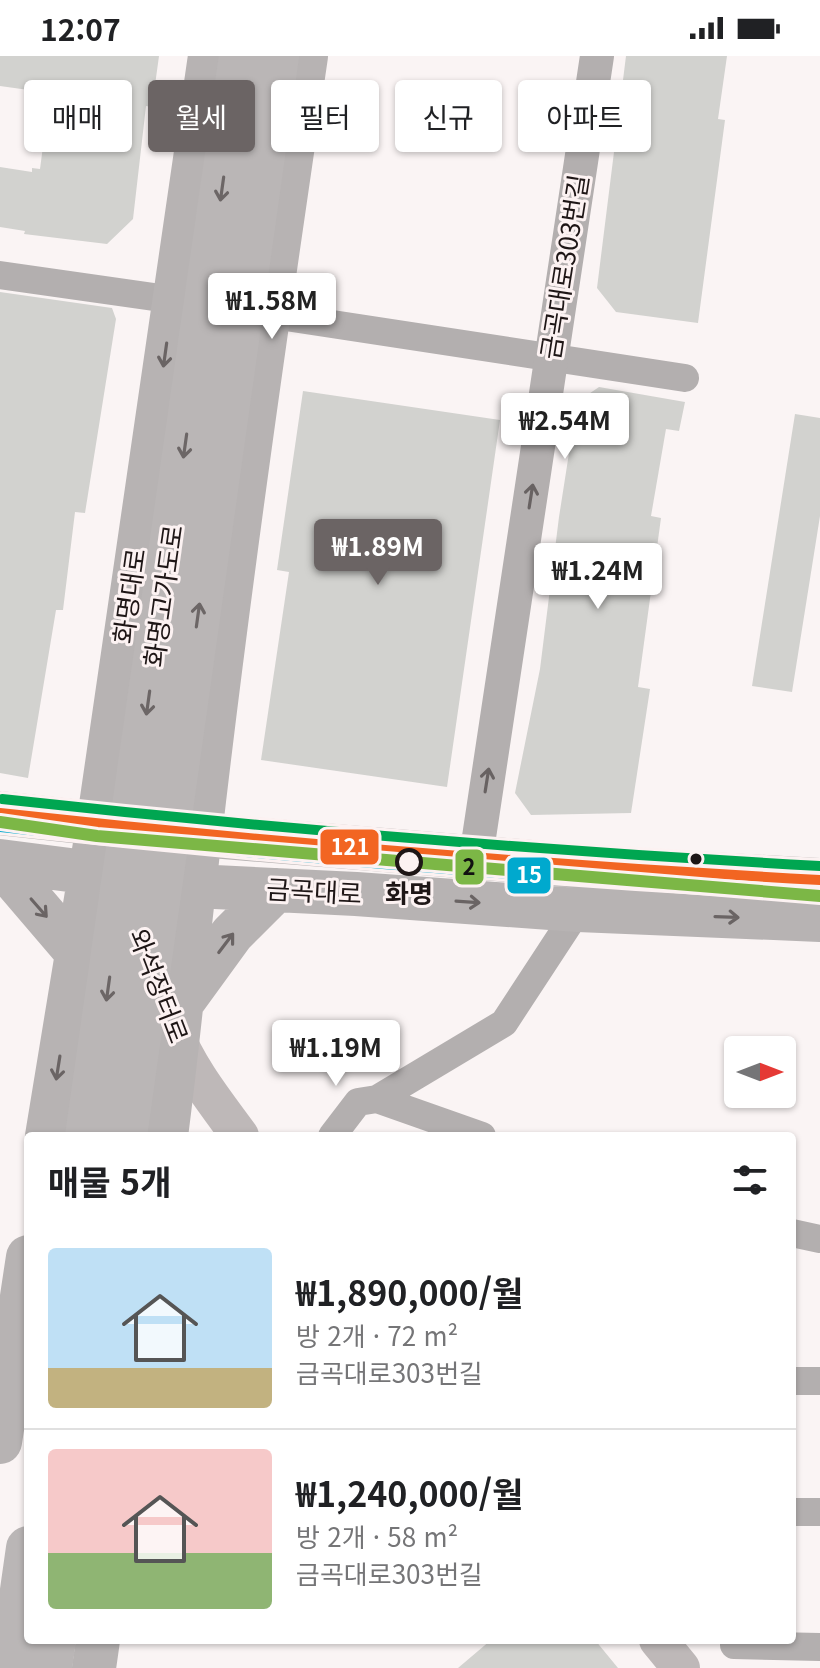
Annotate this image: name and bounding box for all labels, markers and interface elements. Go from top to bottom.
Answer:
text: 12:07 [40,6,121,50]
chip: 매매 [24,80,132,152]
chip: 월세 [148,80,255,152]
chip: 필터 [271,80,379,152]
chip: 신규 [395,80,502,152]
chip: 아파트 [518,80,651,152]
street label: 금곡대로303번길 [530,171,595,362]
one-way arrow [214,176,229,201]
pin: ₩1.58M [207,273,337,341]
text: ₩1.58M [226,280,318,317]
one-way arrow [157,342,172,367]
pin: ₩2.54M [500,393,630,461]
text: ₩2.54M [519,400,611,437]
one-way arrow [177,433,192,458]
one-way arrow [524,483,539,509]
pin: ₩1.89M [313,519,443,587]
street label: 화명고가도로 [133,522,190,669]
text: ₩1.89M [332,526,424,563]
pin: ₩1.24M [533,543,663,611]
street label: 화명대로 [103,546,153,646]
text: ₩1.24M [552,550,644,587]
one-way arrow [191,603,206,628]
one-way arrow [141,690,156,716]
one-way arrow [481,768,496,793]
line badge: 121 [319,828,380,866]
text: 121 [331,829,369,861]
line badge: 2 [454,848,485,886]
marker: 화명 [396,849,422,875]
text: 2 [463,849,475,881]
unlabelled marker [688,851,704,867]
line badge: 15 [506,856,552,895]
text: 15 [516,857,542,889]
street label: 금곡대로 [265,869,363,910]
place label: 화명 [385,873,433,910]
one-way arrow [454,895,481,910]
one-way arrow [29,897,47,918]
one-way arrow [713,909,740,924]
street label: 와석장터로 [122,923,199,1048]
one-way arrow [217,933,234,954]
one-way arrow [100,975,115,1001]
pin: ₩1.19M [271,1020,401,1088]
text: ₩1.19M [290,1027,382,1064]
north arrow [724,1036,796,1108]
map controls [724,1036,796,1108]
one-way arrow [50,1055,65,1081]
text: 매물 5개 [48,1156,171,1205]
icon: filters [728,1158,772,1202]
text: ₩1,890,000/월 [296,1267,523,1316]
icon: home [112,1280,208,1376]
text: 방 2개 · 72 m² [296,1316,458,1353]
text: 금곡대로303번길 [296,1353,483,1390]
text: ₩1,240,000/월 [296,1468,523,1517]
icon: home [112,1481,208,1577]
text: 방 2개 · 58 m² [296,1517,458,1554]
text: 금곡대로303번길 [296,1554,483,1591]

